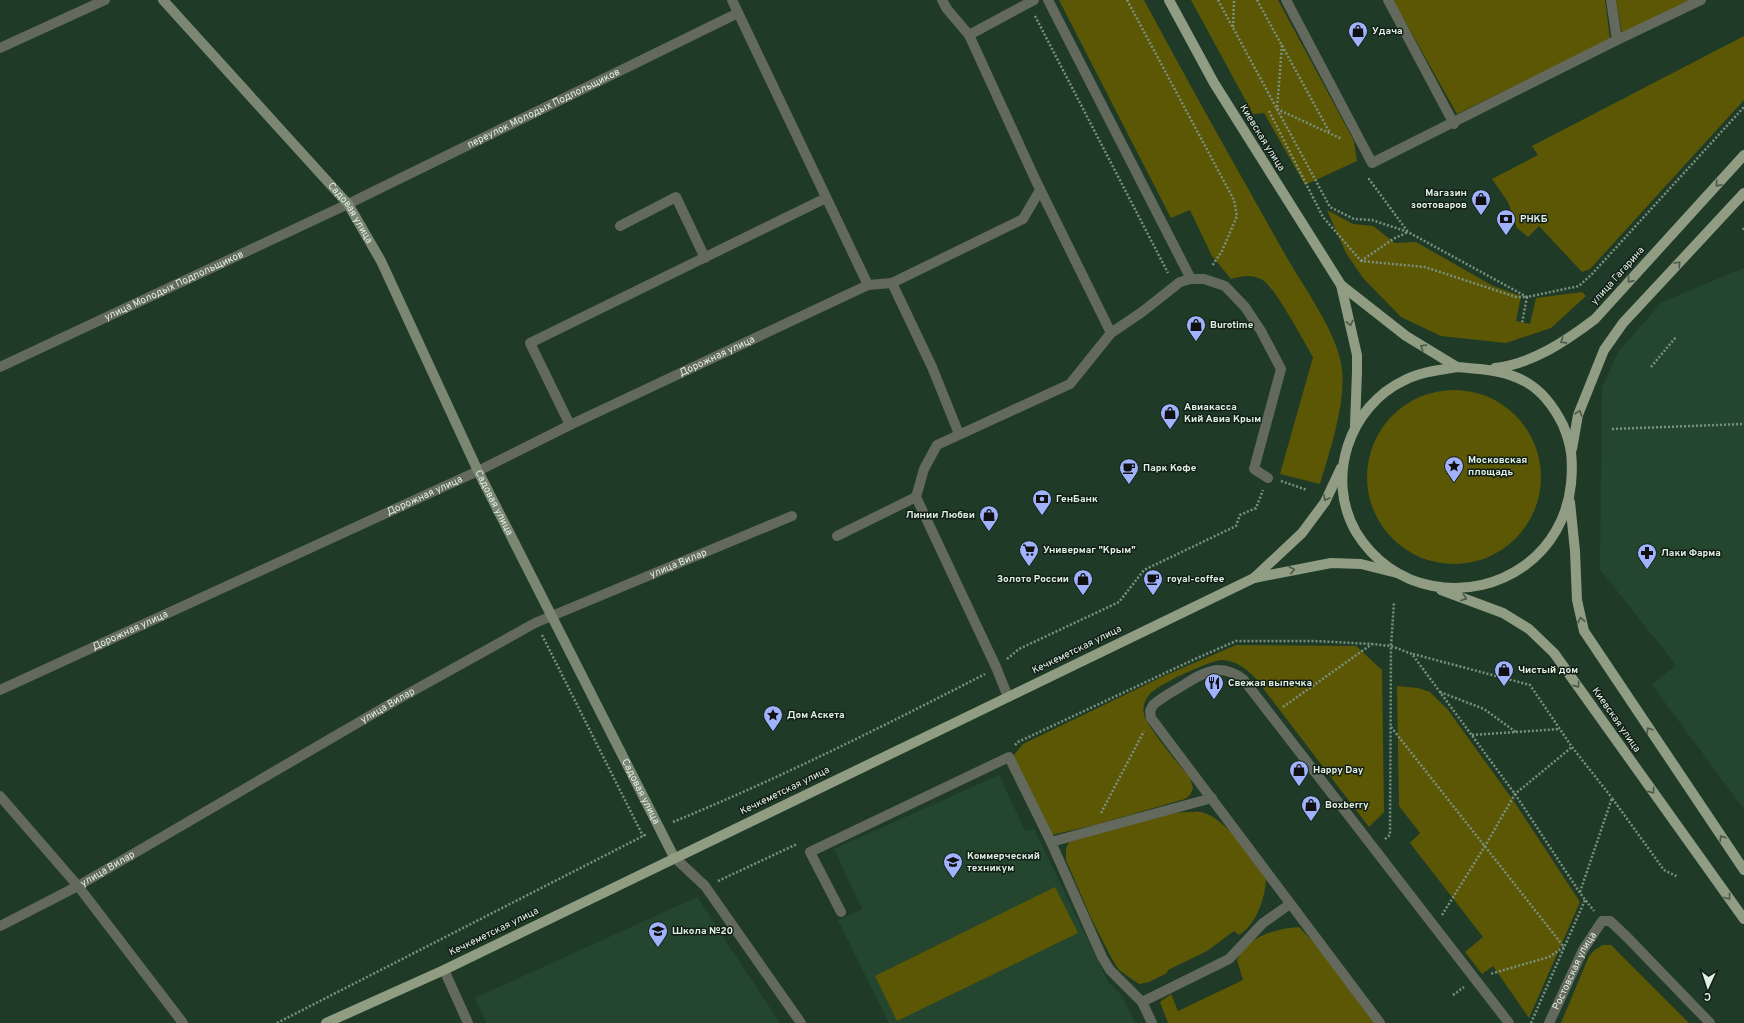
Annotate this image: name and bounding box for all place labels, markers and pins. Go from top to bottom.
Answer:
shop icon: Удача [1347,20,1369,48]
place label: Удача [1372,25,1403,38]
place label: Магазин зоотоваров [1411,187,1467,212]
shop icon: Магазин зоотоваров [1470,188,1492,216]
bank icon: РНКБ [1495,208,1517,236]
place label: РНКБ [1520,213,1548,226]
shop icon: Burotime [1185,314,1207,342]
place label: Burotime [1210,319,1254,332]
place label: Авиакасса Кий Авиа Крым [1184,401,1261,426]
shop icon: Авиакасса Кий Авиа Крым [1159,402,1181,430]
place label: Московская площадь [1468,454,1527,479]
place icon: Московская площадь [1443,455,1465,483]
cafe icon: Парк Кофе [1118,457,1140,485]
place label: Парк Кофе [1143,462,1197,475]
bank icon: ГенБанк [1031,488,1053,516]
place label: ГенБанк [1056,493,1098,506]
shop icon: Линии Любви [978,504,1000,532]
place label: Линии Любви [906,509,975,522]
supermarket icon: Универмаг "Крым" [1018,539,1040,567]
pharmacy icon: Лаки Фарма [1636,542,1658,570]
place label: Универмаг "Крым" [1043,544,1136,557]
place label: Лаки Фарма [1661,547,1721,560]
shop icon: Золото России [1072,568,1094,596]
cafe icon: royal-coffee [1142,568,1164,596]
place label: Золото России [997,573,1069,586]
place label: royal-coffee [1167,573,1225,586]
shop icon: Чистый дом [1493,659,1515,687]
place label: Чистый дом [1518,664,1578,677]
restaurant icon: Свежая выпечка [1203,672,1225,700]
place label: Свежая выпечка [1228,677,1312,690]
place icon: Дом Аскета [762,704,784,732]
place label: Дом Аскета [787,709,845,722]
shop icon: Happy Day [1288,759,1310,787]
place label: Happy Day [1313,764,1364,777]
shop icon: Boxberry [1300,794,1322,822]
place label: Boxberry [1325,799,1369,812]
place label: Коммерческий техникум [967,850,1040,875]
school or university icon: Коммерческий техникум [942,851,964,879]
school or university icon: Школа №20 [647,920,669,948]
place label: Школа №20 [672,925,733,938]

